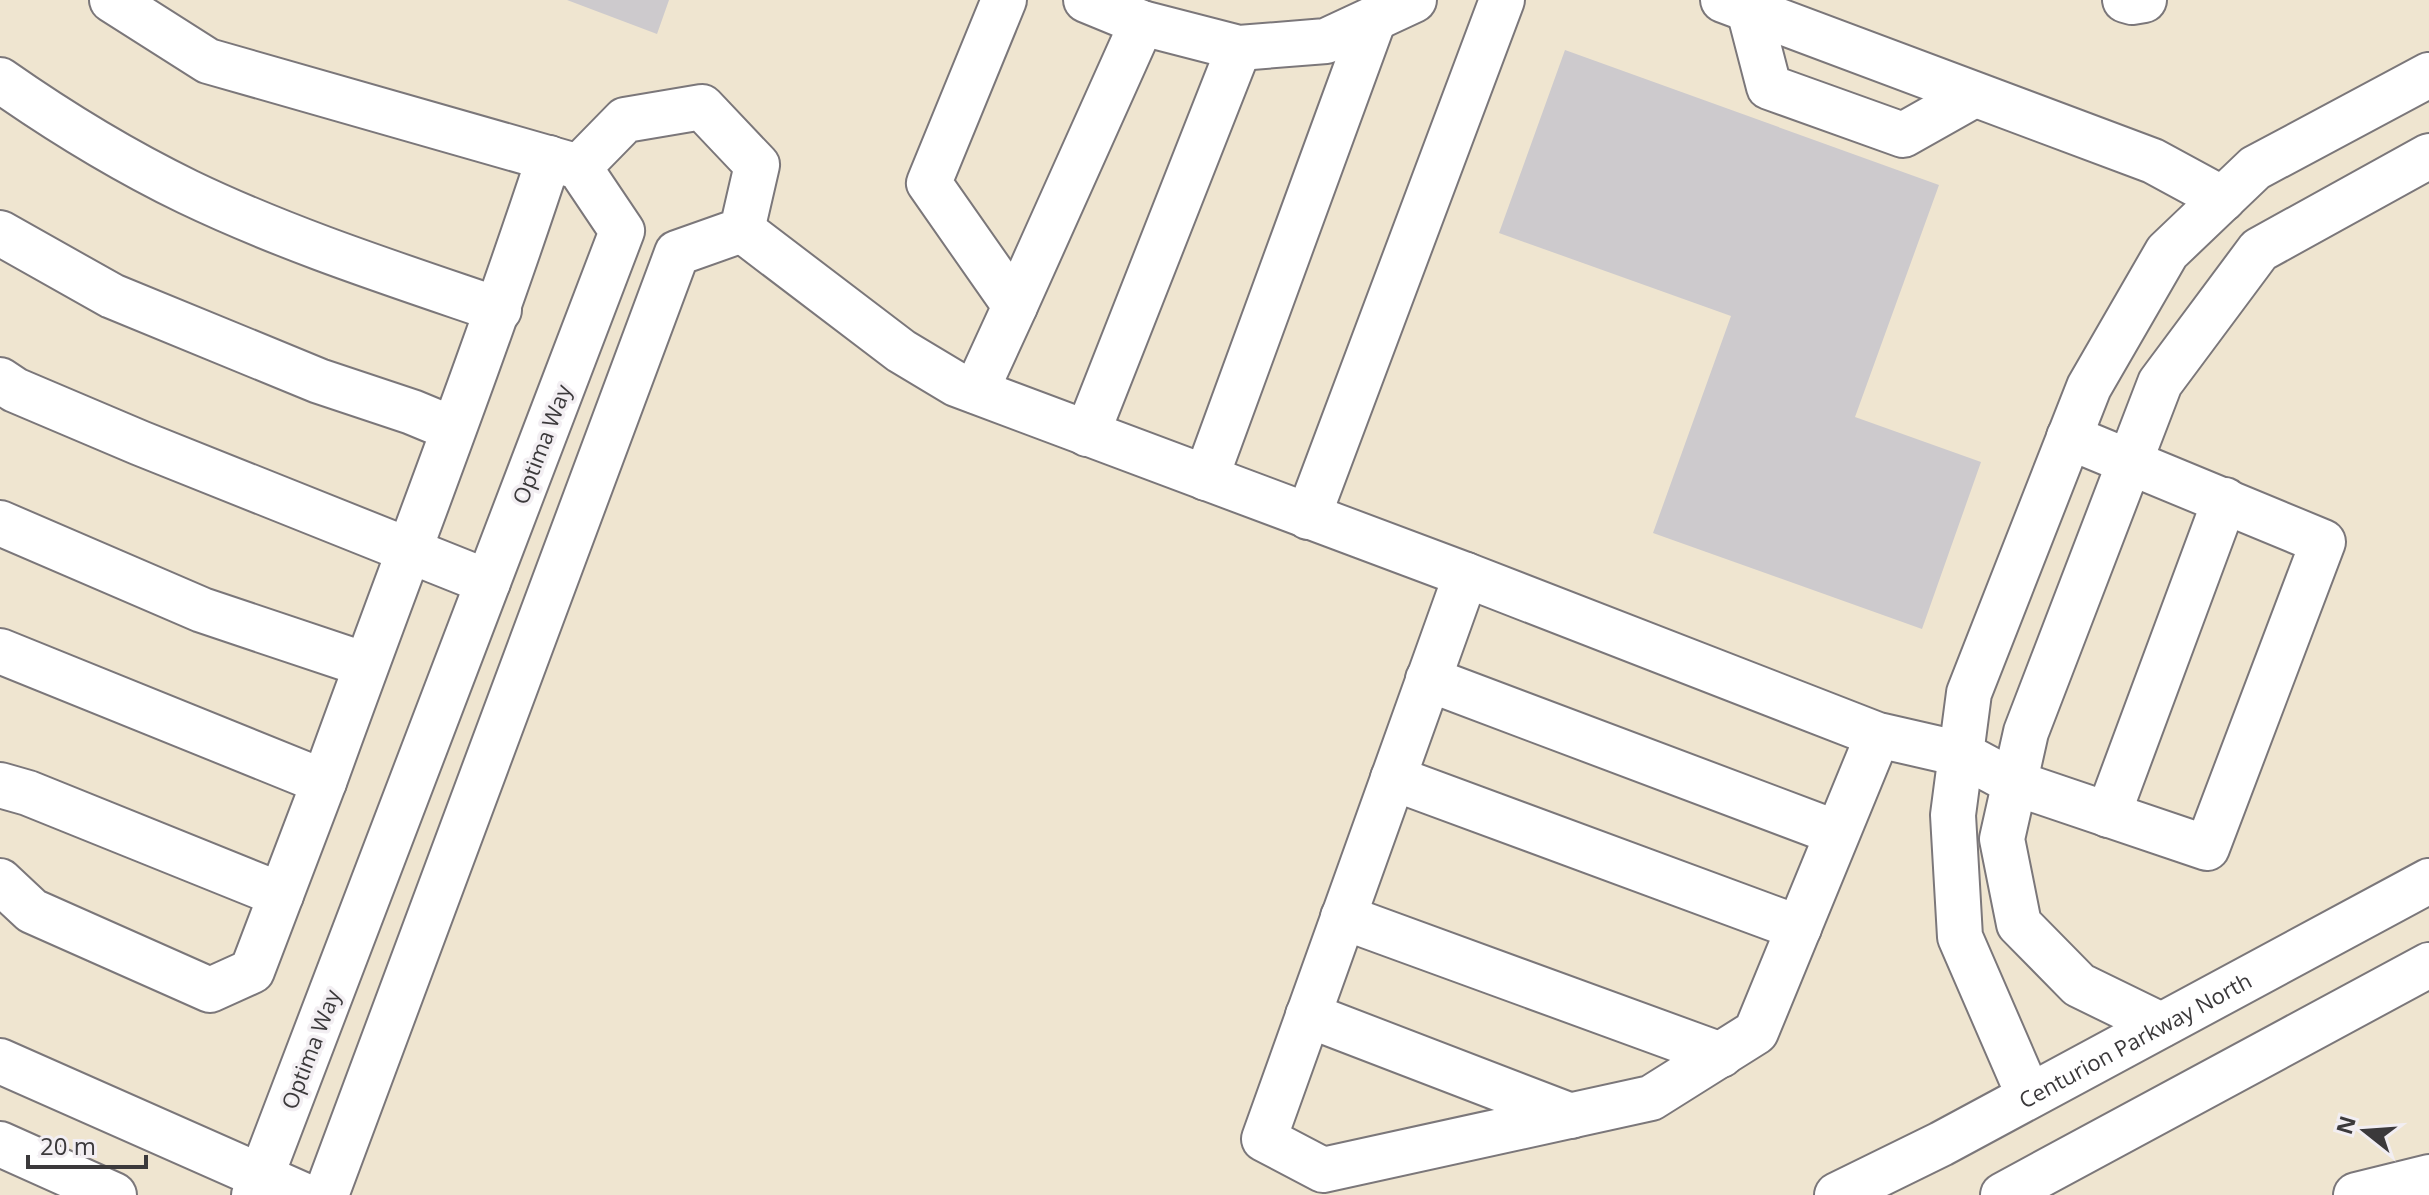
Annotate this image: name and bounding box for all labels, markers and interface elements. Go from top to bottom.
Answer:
street label: Optima Way [504,379,578,508]
street label: Centurion Parkway North [2013,965,2257,1115]
street label: Optima Way [273,984,347,1113]
north arrow [2325,1091,2405,1171]
text: N [2328,1112,2362,1138]
scale bar [28,1119,146,1169]
text: 20 m [40,1129,96,1162]

